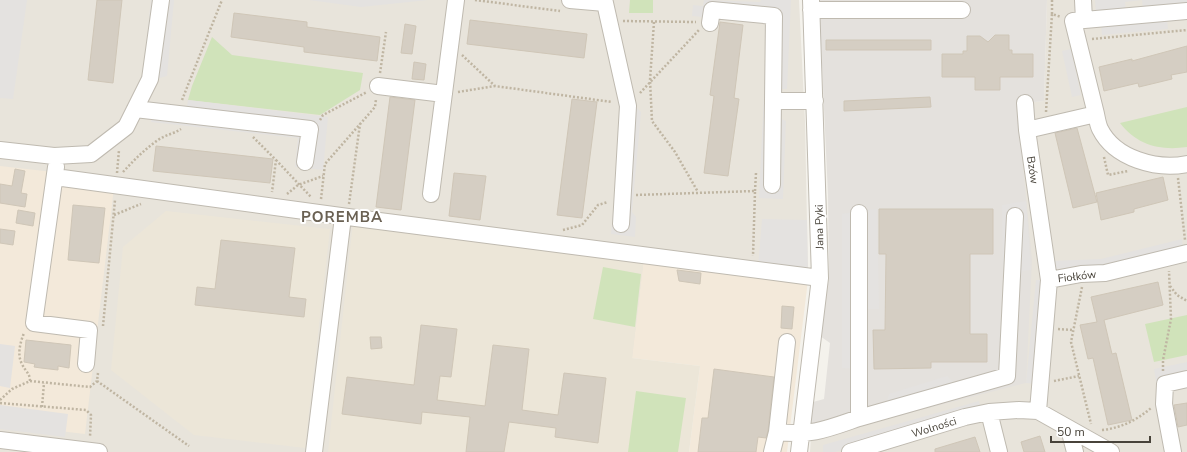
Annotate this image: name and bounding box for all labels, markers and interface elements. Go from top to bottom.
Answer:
street label: Bzów [1023,155,1042,185]
street label: Jana Pyki [812,204,827,251]
district label: POREMBA [301,207,383,227]
street label: Fiołków [1057,267,1097,286]
street label: Wolności [910,414,958,441]
scale bar [1051,418,1150,444]
text: 50 m [1057,424,1085,440]

